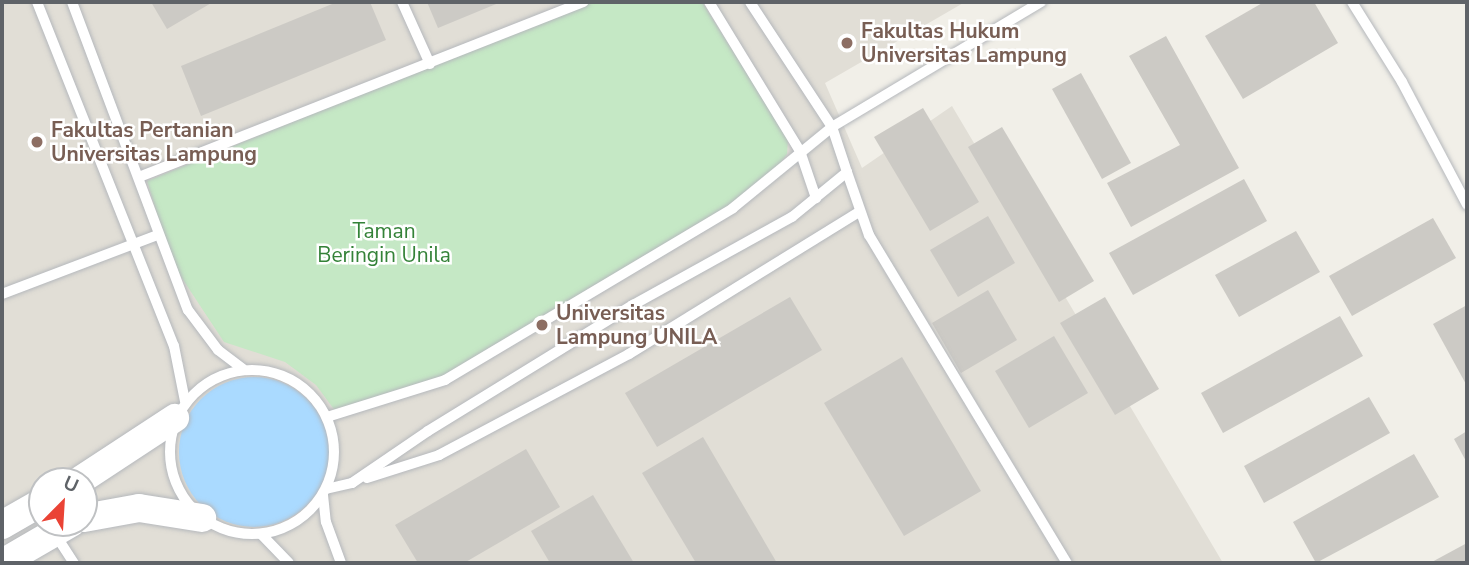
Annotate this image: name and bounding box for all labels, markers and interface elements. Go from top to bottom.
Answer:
place label: Fakultas Hukum Universitas Lampung [861,18,1067,68]
marker: Fakultas Hukum Universitas Lampung [839,35,855,51]
place label: Fakultas Pertanian Universitas Lampung [51,117,257,167]
marker: Fakultas Pertanian Universitas Lampung [29,134,45,150]
park label: Taman Beringin Unila [317,218,451,268]
place label: Universitas Lampung UNILA [556,300,717,350]
marker: Universitas Lampung UNILA [534,317,550,333]
north arrow [28,467,98,537]
text: U [59,470,82,499]

